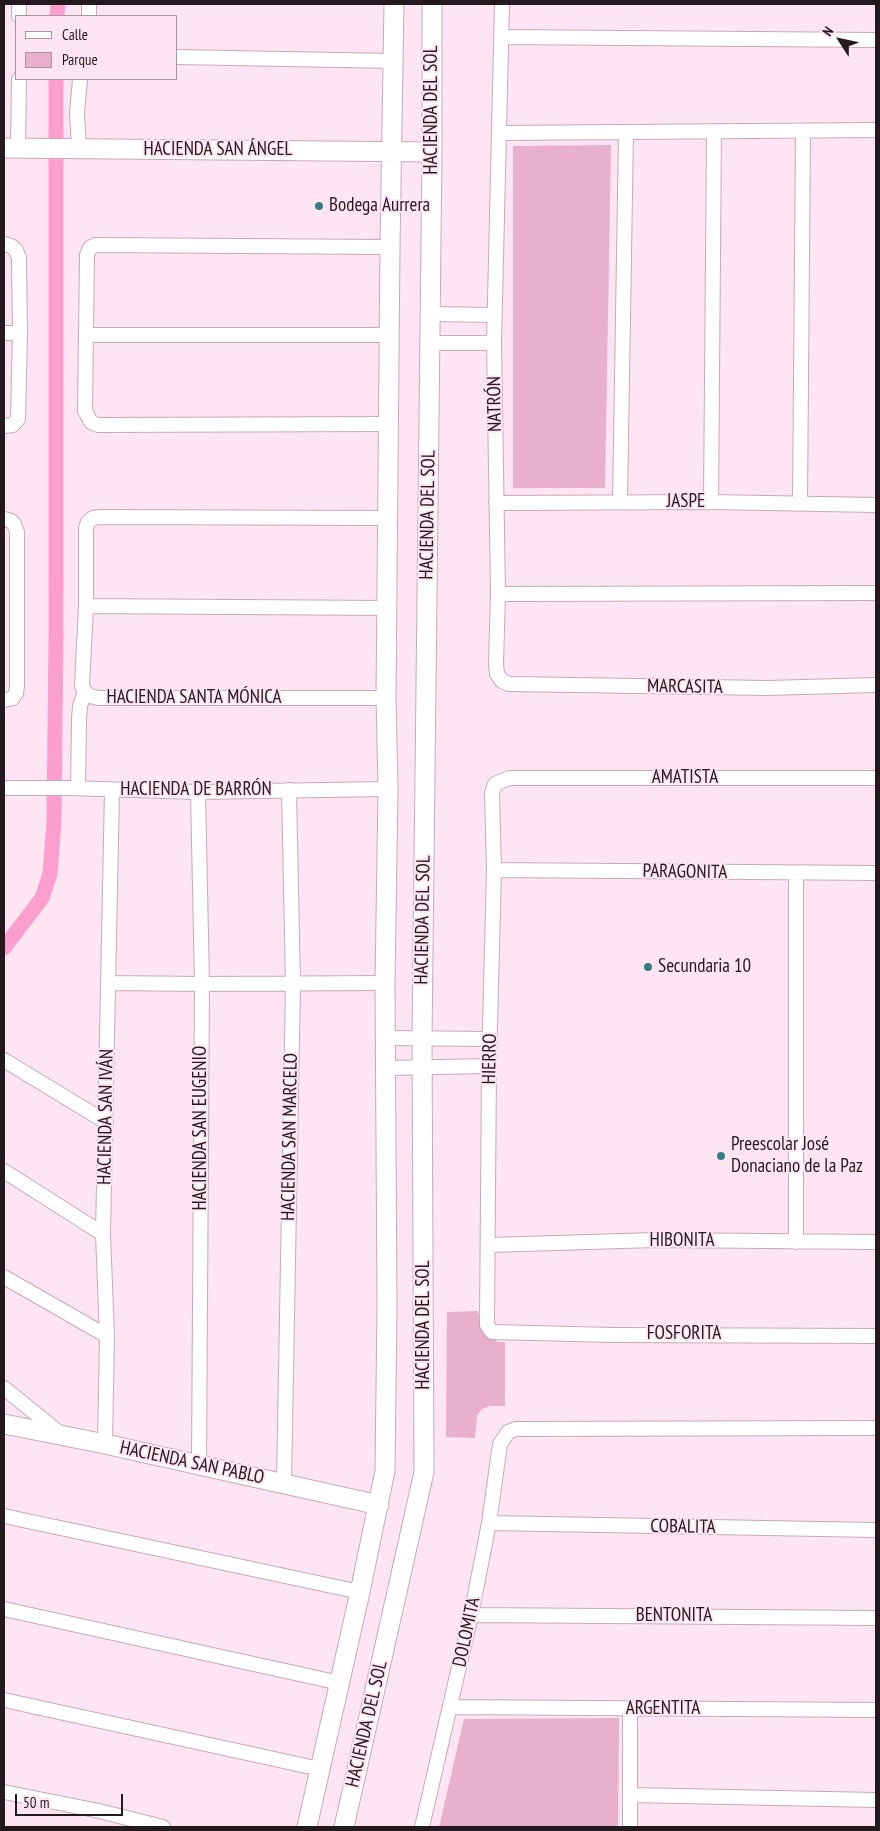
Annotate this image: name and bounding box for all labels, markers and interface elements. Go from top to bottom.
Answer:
legend [15,15,178,80]
north arrow [815,15,865,65]
text: N [818,23,837,40]
text: Calle [62,25,88,44]
street label: HACIENDA DEL SOL [421,45,443,175]
text: Parque [62,50,98,69]
street label: HACIENDA SAN ÁNGEL [144,139,292,161]
place label: Bodega Aurrera [329,195,430,217]
marker: Bodega Aurrera [313,200,325,212]
street label: NATRÓN [483,376,507,432]
street label: HACIENDA DEL SOL [415,450,441,580]
street label: JASPE [667,491,705,513]
street label: MARCASITA [647,675,723,699]
street label: HACIENDA SANTA MÓNICA [106,687,282,709]
street label: AMATISTA [652,767,718,789]
street label: HACIENDA DE BARRÓN [120,779,272,801]
street label: HACIENDA DEL SOL [410,855,436,985]
street label: PARAGONITA [642,860,728,884]
place label: Secundaria 10 [658,956,751,978]
marker: Secundaria 10 [642,961,654,973]
street label: HIERRO [478,1033,502,1085]
street label: HACIENDA SAN EUGENIO [190,1046,212,1210]
street label: HACIENDA SAN IVÁN [93,1049,119,1185]
street label: HACIENDA SAN MARCELO [277,1053,303,1221]
place label: Preescolar José Donaciano de la Paz [731,1134,863,1178]
marker: Preescolar José Donaciano de la Paz [715,1150,727,1162]
street label: HIBONITA [649,1230,715,1252]
street label: HACIENDA DEL SOL [413,1260,435,1390]
street label: FOSFORITA [647,1323,721,1345]
street label: HACIENDA SAN PABLO [118,1437,266,1489]
street label: COBALITA [650,1515,716,1539]
street label: DOLOMITA [449,1595,485,1669]
street label: BENTONITA [636,1605,712,1627]
street label: HACIENDA DEL SOL [341,1658,393,1790]
street label: ARGENTITA [626,1698,700,1720]
scale bar [18,1784,125,1816]
text: 50 m [23,1793,49,1812]

